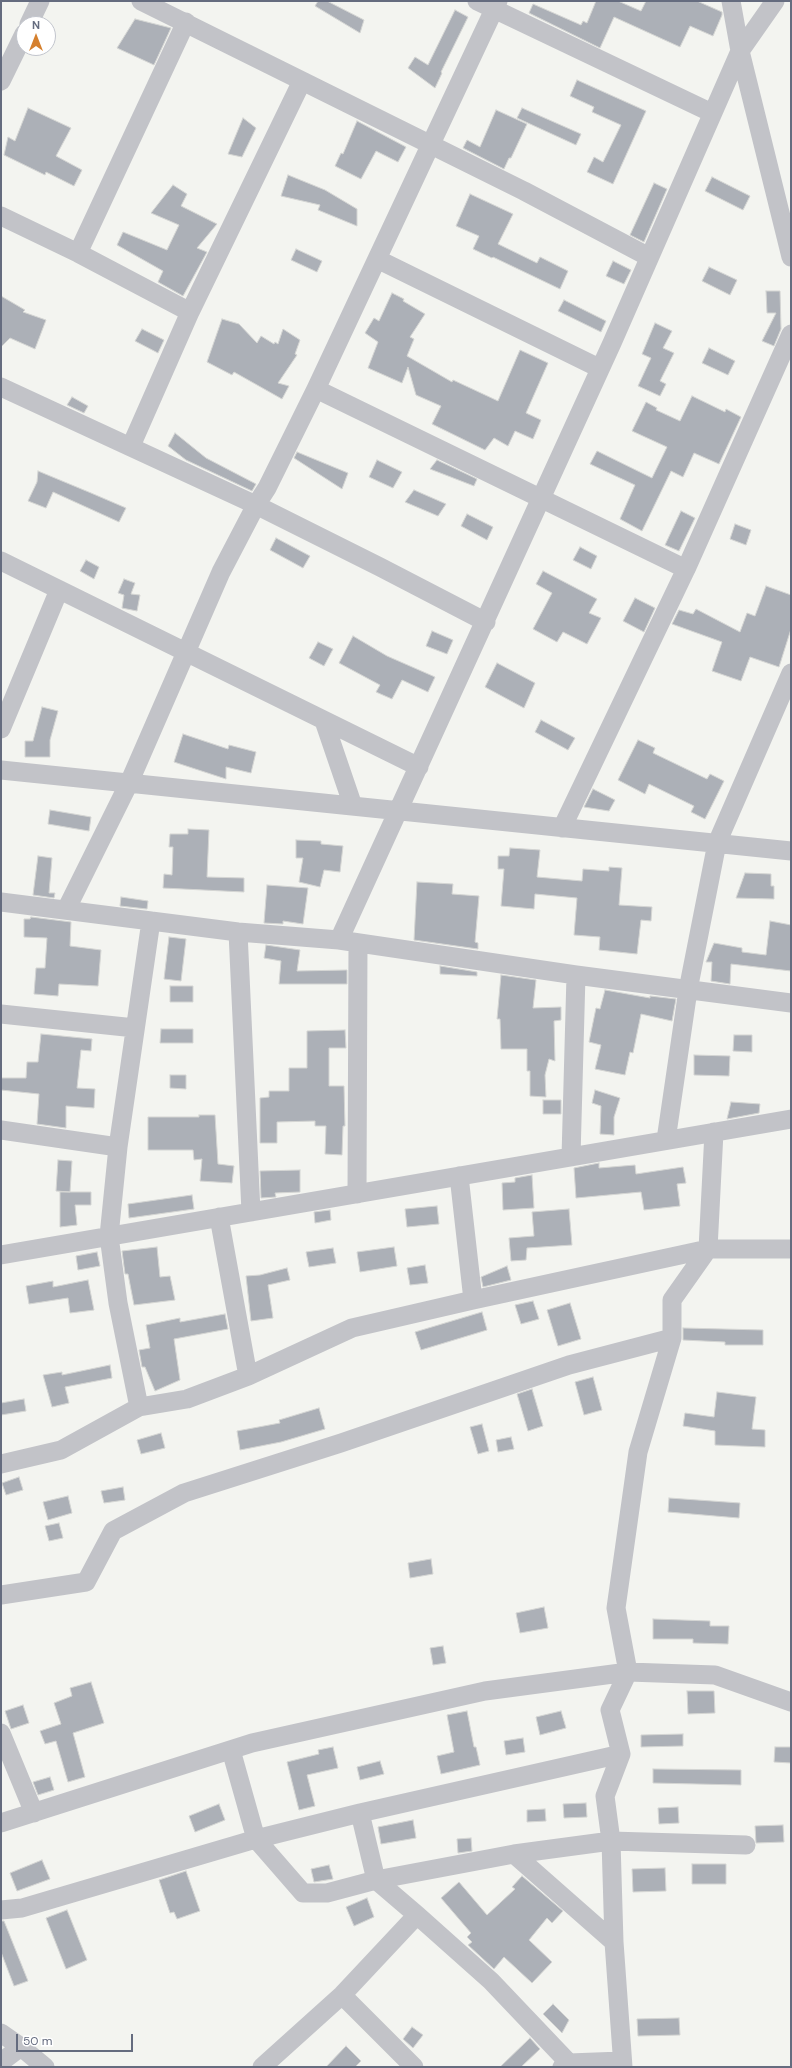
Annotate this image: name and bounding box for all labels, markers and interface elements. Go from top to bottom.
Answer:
north arrow [16,16,56,56]
text: N [32,18,40,32]
scale bar [18,2026,135,2052]
text: 50 m [23,2033,52,2049]

